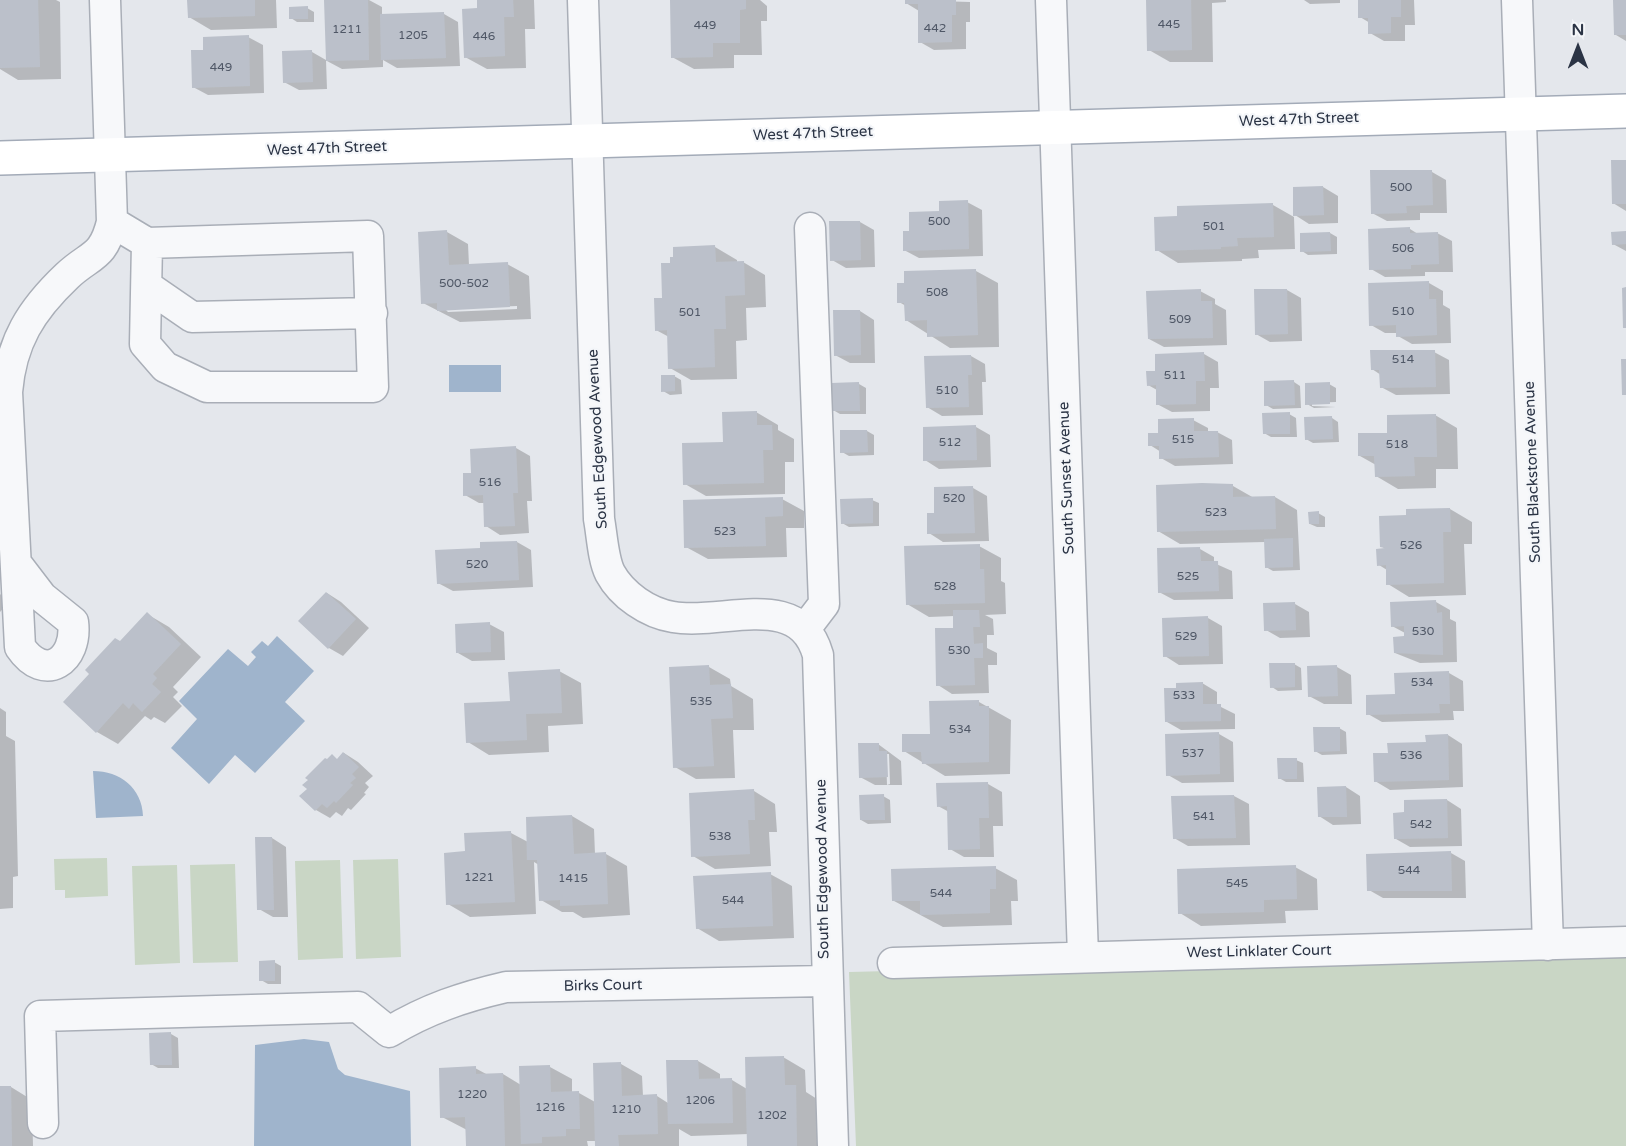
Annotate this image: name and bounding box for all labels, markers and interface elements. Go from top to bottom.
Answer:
house number: 445 [1158,18,1180,32]
north arrow [1548,18,1608,78]
house number: 449 [694,19,716,33]
text: N [1572,20,1584,40]
house number: 442 [924,22,946,36]
house number: 1211 [332,23,362,37]
house number: 1205 [398,29,428,43]
house number: 446 [473,30,495,44]
house number: 449 [210,61,232,75]
street label: West 47th Street [1239,109,1359,131]
street label: West 47th Street [753,123,873,145]
street label: West 47th Street [267,138,387,160]
house number: 500 [1390,181,1412,195]
house number: 500 [928,215,950,229]
house number: 501 [1203,220,1225,234]
house number: 506 [1392,242,1414,256]
house number: 500-502 [439,277,489,291]
house number: 508 [926,286,948,300]
house number: 510 [1392,305,1414,319]
house number: 501 [679,306,701,320]
house number: 509 [1169,313,1191,327]
street label: South Edgewood Avenue [584,349,612,529]
house number: 514 [1392,353,1414,367]
house number: 511 [1164,369,1186,383]
street label: South Blackstone Avenue [1521,381,1545,563]
house number: 510 [936,384,958,398]
street label: South Sunset Avenue [1055,401,1079,555]
house number: 515 [1172,433,1194,447]
house number: 512 [939,436,961,450]
house number: 518 [1386,438,1408,452]
house number: 516 [479,476,501,490]
house number: 520 [943,492,965,506]
house number: 523 [1205,506,1227,520]
house number: 523 [714,525,736,539]
house number: 526 [1400,539,1422,553]
house number: 520 [466,558,488,572]
house number: 525 [1177,570,1199,584]
house number: 528 [934,580,956,594]
house number: 530 [1412,625,1434,639]
house number: 529 [1175,630,1197,644]
house number: 530 [948,644,970,658]
house number: 534 [1411,676,1433,690]
house number: 533 [1173,689,1195,703]
house number: 535 [690,695,712,709]
house number: 534 [949,723,971,737]
house number: 537 [1182,747,1204,761]
house number: 536 [1400,749,1422,763]
street label: South Edgewood Avenue [812,779,834,959]
house number: 541 [1193,810,1215,824]
house number: 542 [1410,818,1432,832]
house number: 538 [709,830,731,844]
house number: 544 [1398,864,1420,878]
house number: 1221 [464,871,494,885]
house number: 1415 [558,872,588,886]
house number: 545 [1226,877,1248,891]
house number: 544 [930,887,952,901]
house number: 544 [722,894,744,908]
street label: West Linklater Court [1186,942,1332,962]
street label: Birks Court [563,976,643,996]
house number: 1220 [457,1088,487,1102]
house number: 1206 [685,1094,715,1108]
house number: 1216 [535,1101,565,1115]
house number: 1210 [611,1103,641,1117]
house number: 1202 [757,1109,787,1123]

